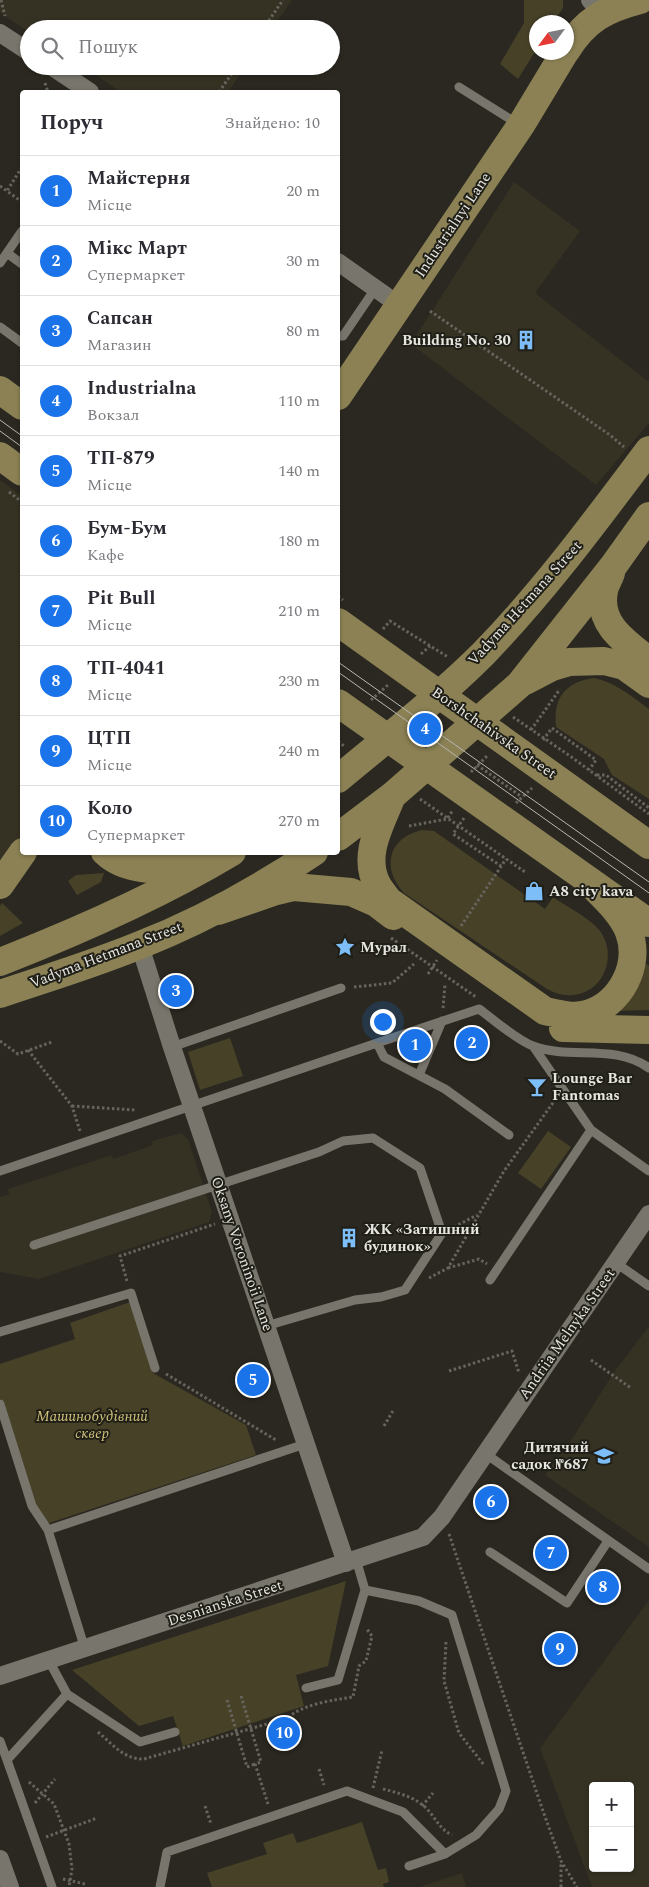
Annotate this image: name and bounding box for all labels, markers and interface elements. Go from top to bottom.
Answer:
north arrow [529,15,574,60]
search box [20,20,340,75]
text: Пошук [78,33,138,62]
icon: search [38,34,66,62]
text: Поруч [40,107,103,139]
text: Знайдено: 10 [224,111,320,135]
text: Майстерня [87,164,190,193]
street label: Industrialnyi Lane [409,168,497,282]
text: 1 [52,179,60,203]
text: 20 m [286,179,320,203]
text: Місце [87,193,132,217]
text: Мікс Март [87,234,187,263]
text: 2 [52,249,60,273]
text: 30 m [286,249,320,273]
text: Супермаркет [87,263,185,287]
text: Сапсан [87,304,153,333]
text: 3 [52,319,60,343]
text: 80 m [286,319,320,343]
place label: Building No. 30 [402,329,511,352]
building icon: Building No. 30 [515,329,537,351]
text: Магазин [87,333,151,357]
text: Industrialna [87,374,196,403]
text: 4 [52,389,60,413]
text: 110 m [278,389,320,413]
text: Вокзал [87,403,139,427]
text: ТП-879 [87,444,155,473]
text: 5 [52,459,60,483]
text: 140 m [278,459,320,483]
text: Місце [87,473,132,497]
text: Бум-Бум [87,514,167,543]
text: 6 [52,529,60,553]
text: 180 m [278,529,320,553]
street label: Vadyma Hetmana Street [462,535,588,671]
text: Кафе [87,543,125,567]
text: Pit Bull [87,584,155,613]
text: 7 [52,599,60,623]
text: 210 m [278,599,320,623]
text: Місце [87,613,132,637]
text: ТП-4041 [87,654,165,683]
text: 8 [52,669,60,693]
text: 230 m [278,669,320,693]
street label: Borshchahivska Street [427,681,561,785]
text: Місце [87,683,132,707]
pin: 4 [409,710,441,748]
text: ЦТП [87,724,131,753]
text: 9 [52,739,60,763]
text: 240 m [278,739,320,763]
text: Місце [87,753,132,777]
text: Коло [87,794,133,823]
text: 10 [47,809,65,833]
text: 270 m [278,809,320,833]
text: Супермаркет [87,823,185,847]
shop icon: A8 city kava [523,880,545,902]
place label: A8 city kava [549,880,634,903]
street label: Vadyma Hetmana Street [27,915,185,995]
place icon: Мурал [334,936,356,958]
place label: Мурал [360,936,407,959]
pin: 3 [160,972,192,1010]
your location [370,1009,396,1035]
pin: 2 [456,1024,488,1062]
pin: 1 [399,1026,431,1064]
place label: Lounge Bar Fantomas [552,1067,633,1107]
bar icon: Lounge Bar Fantomas [526,1076,548,1098]
street label: Oksany Voroninoii Lane [205,1174,279,1334]
place label: ЖК «Затишний будинок» [364,1218,480,1258]
building icon: ЖК «Затишний будинок» [338,1227,360,1249]
street label: Andriia Melnyka Street [513,1264,621,1404]
pin: 5 [237,1361,269,1399]
park label: Машинобудівний сквер [36,1405,148,1445]
place label: Дитячий садок №687 [511,1436,589,1476]
school or university icon: Дитячий садок №687 [593,1445,615,1467]
pin: 6 [475,1483,507,1521]
pin: 7 [535,1534,567,1572]
pin: 8 [587,1568,619,1606]
street label: Desnianska Street [164,1574,286,1632]
pin: 9 [544,1630,576,1668]
pin: 10 [268,1714,300,1752]
map controls [589,1782,634,1872]
button: + [589,1782,634,1827]
button: − [589,1827,634,1872]

